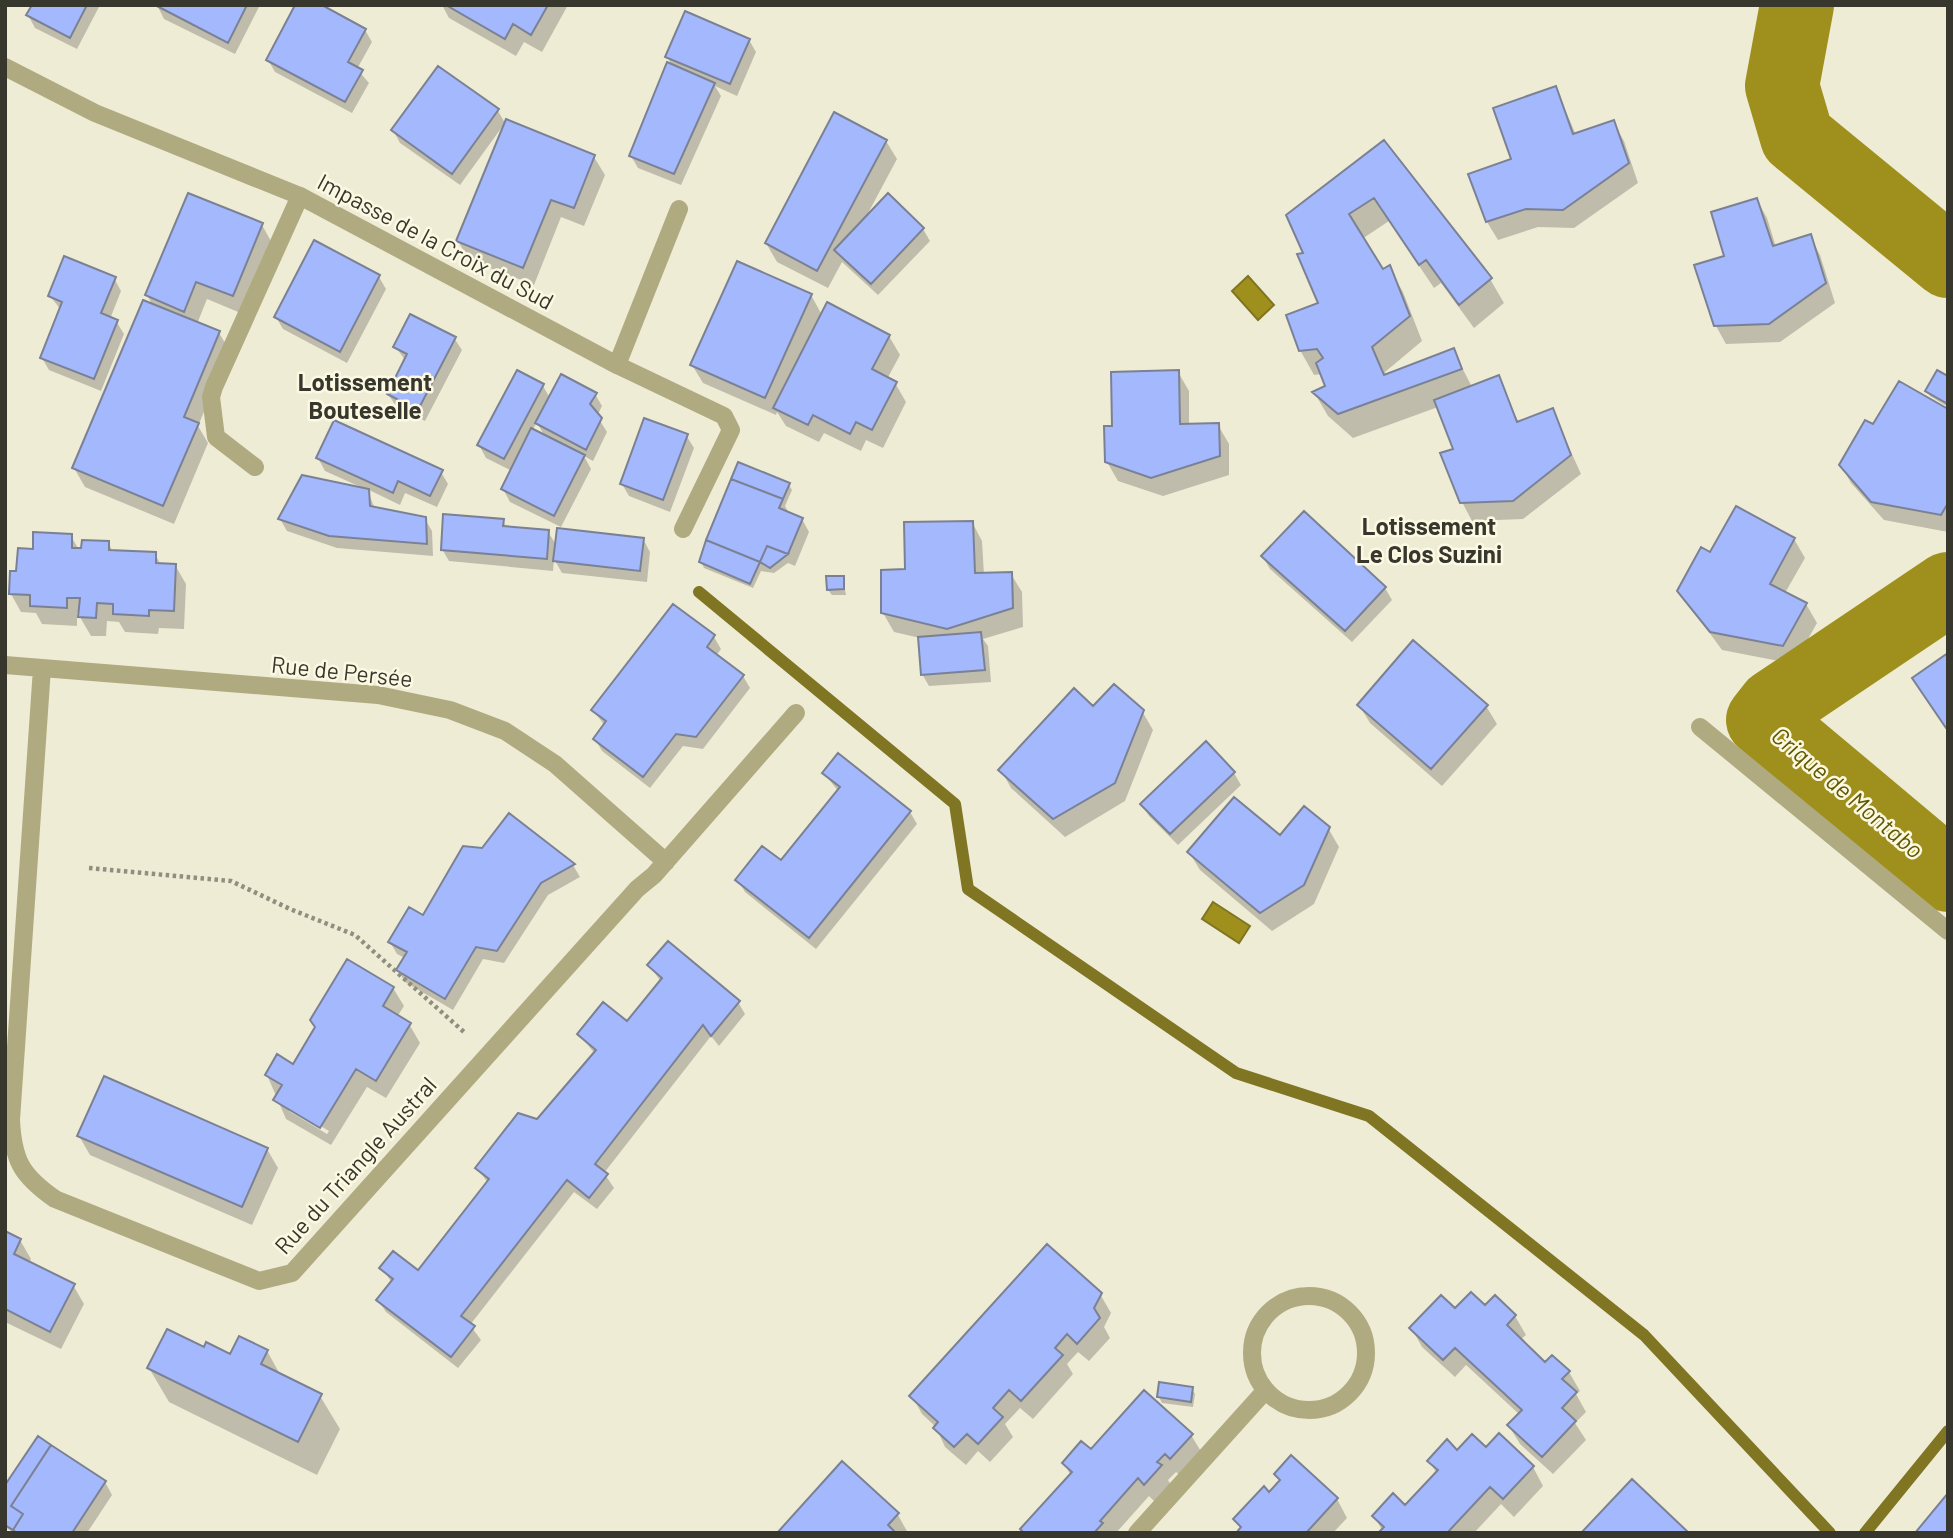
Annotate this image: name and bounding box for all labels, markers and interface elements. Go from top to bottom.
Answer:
street label: Impasse de la Croix du Sud [313,167,559,315]
district label: Lotissement Bouteselle [298,367,432,424]
district label: Lotissement Le Clos Suzini [1356,511,1502,568]
street label: Rue de Persée [270,650,414,692]
water label: Crique de Montabo [1766,720,1930,864]
street label: Rue du Triangle Austral [268,1071,442,1259]

